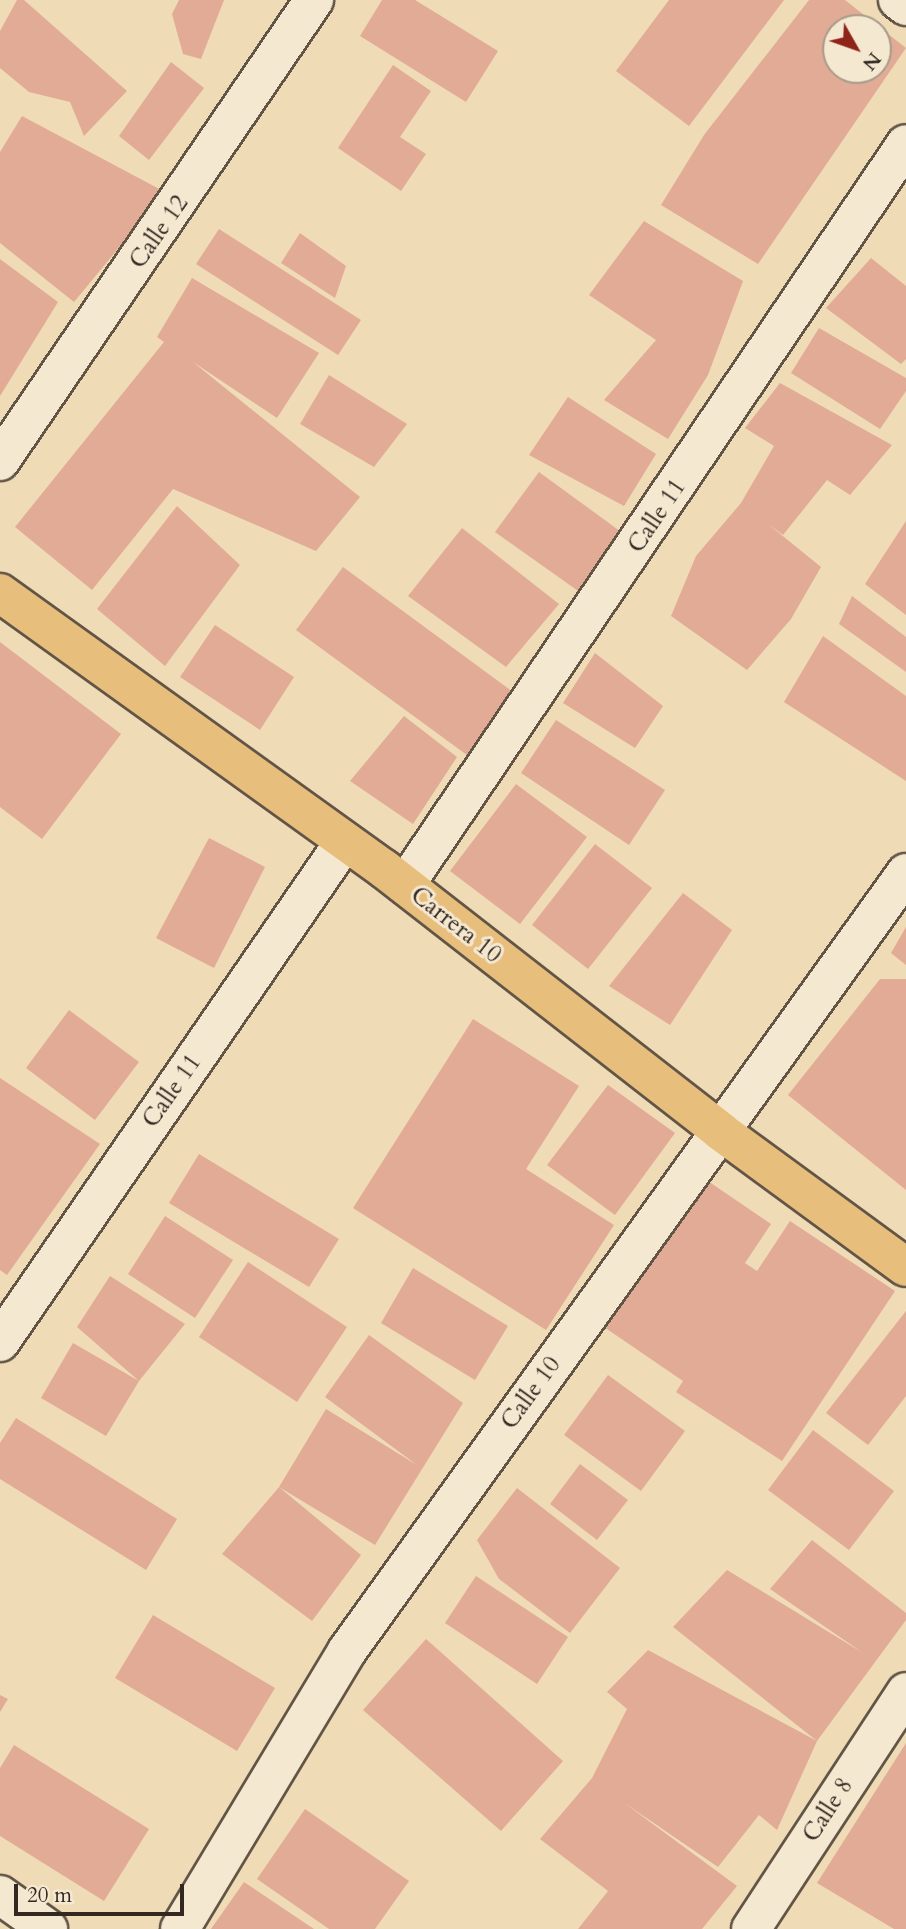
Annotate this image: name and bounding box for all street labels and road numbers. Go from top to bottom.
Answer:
street label: Calle 12 [123,190,195,274]
street label: Calle 11 [622,474,692,558]
street label: Carrera 10 [405,881,507,969]
street label: Calle 11 [136,1049,208,1133]
street label: Calle 10 [495,1351,567,1435]
street label: Calle 8 [797,1773,859,1847]

